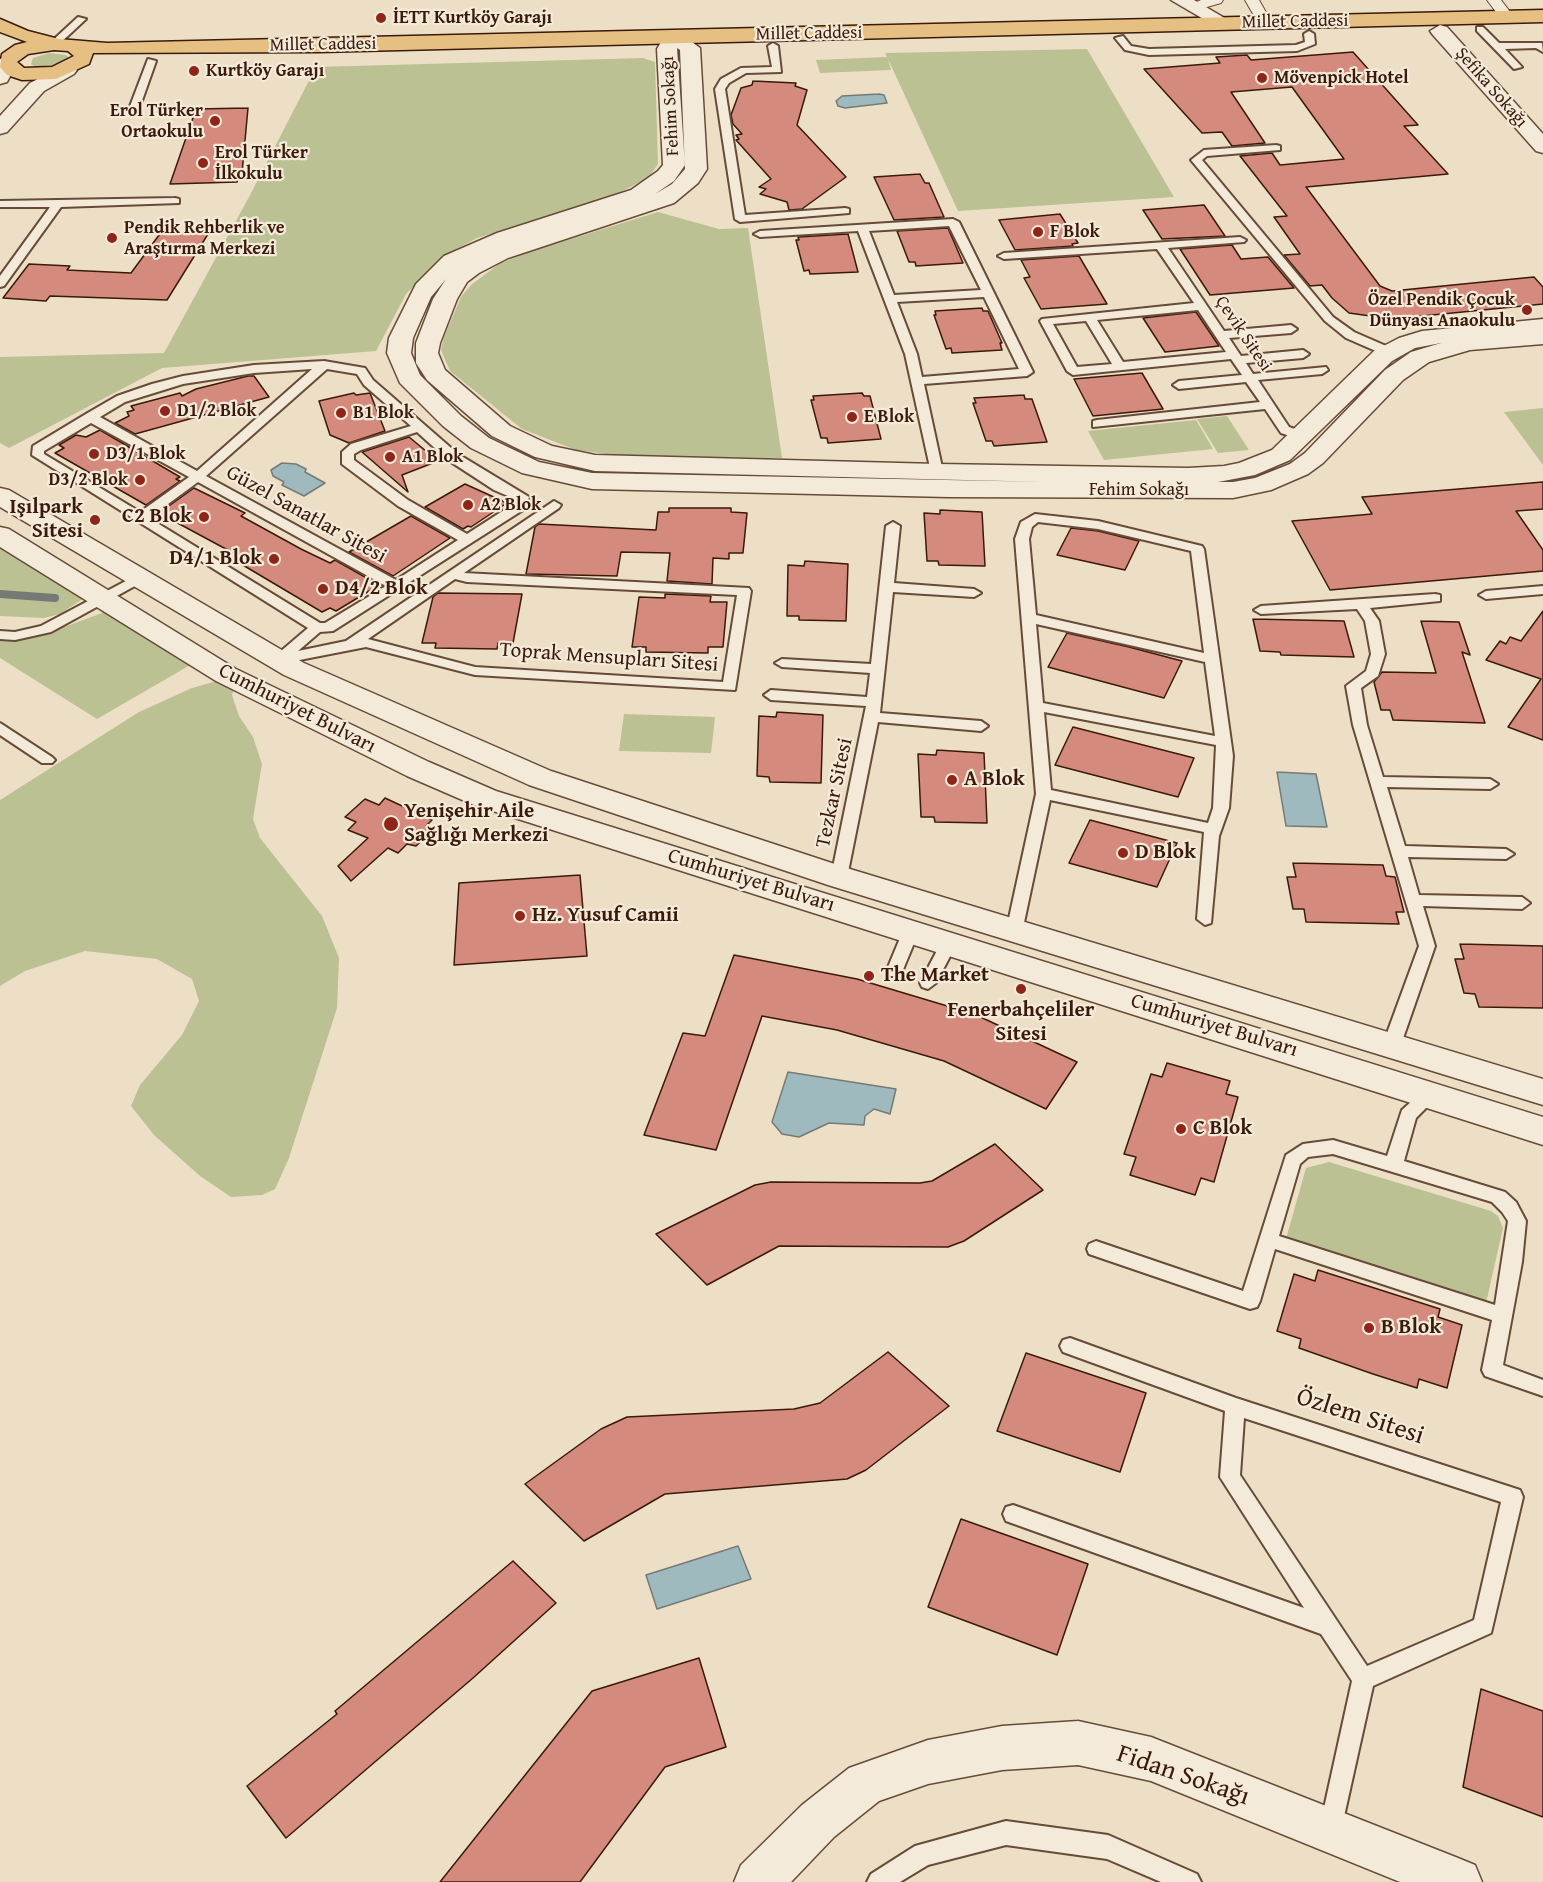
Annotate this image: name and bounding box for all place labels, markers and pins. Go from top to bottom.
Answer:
place label: İETT Kurtköy Garajı [393,7,552,29]
marker: İETT Kurtköy Garajı [374,11,388,25]
place label: Kurtköy Garajı [206,60,324,82]
marker: Kurtköy Garajı [187,64,201,78]
place label: Mövenpick Hotel [1274,67,1409,89]
marker: Mövenpick Hotel [1255,71,1269,85]
place label: Erol Türker Ortaokulu [110,100,203,142]
marker: Erol Türker Ortaokulu [208,114,222,128]
place label: Erol Türker İlkokulu [215,142,308,184]
marker: Erol Türker İlkokulu [196,156,210,170]
place label: Pendik Rehberlik ve Araştırma Merkezi [124,217,285,260]
place label: F Blok [1050,221,1100,243]
marker: F Blok [1031,225,1045,239]
marker: Pendik Rehberlik ve Araştırma Merkezi [105,231,119,245]
place label: Özel Pendik Çocuk Dünyası Anaokulu [1368,289,1515,332]
marker: Özel Pendik Çocuk Dünyası Anaokulu [1520,303,1534,317]
place label: D1/2 Blok [177,400,256,422]
place label: B1 Blok [353,402,414,424]
marker: D1/2 Blok [158,404,172,418]
marker: B1 Blok [334,406,348,420]
place label: E Blok [864,406,914,428]
marker: E Blok [845,410,859,424]
place label: D3/1 Blok [106,443,185,465]
place label: A1 Blok [402,446,463,468]
marker: D3/1 Blok [87,447,101,461]
marker: A1 Blok [383,450,397,464]
place label: D3/2 Blok [49,469,128,491]
marker: D3/2 Blok [133,473,147,487]
place label: A2 Blok [480,494,541,516]
place label: Işılpark Sitesi [10,495,83,545]
marker: A2 Blok [461,498,475,512]
place label: C2 Blok [122,504,192,530]
marker: C2 Blok [197,510,211,524]
marker: Işılpark Sitesi [88,513,102,527]
place label: D4/1 Blok [169,546,262,572]
marker: D4/1 Blok [267,552,281,566]
place label: D4/2 Blok [335,576,428,602]
marker: D4/2 Blok [316,582,330,596]
place label: A Blok [964,767,1025,793]
marker: A Blok [945,773,959,787]
place label: Yenişehir Aile Sağlığı Merkezi [404,799,548,849]
marker: Yenişehir Aile Sağlığı Merkezi [382,815,400,833]
place label: D Blok [1135,840,1196,866]
marker: D Blok [1116,846,1130,860]
place label: Hz. Yusuf Camii [532,903,679,929]
marker: Hz. Yusuf Camii [513,909,527,923]
place label: The Market [881,963,989,989]
marker: The Market [862,969,876,983]
marker: Fenerbahçeliler Sitesi [1014,982,1028,996]
place label: Fenerbahçeliler Sitesi [948,998,1094,1048]
place label: C Blok [1193,1116,1252,1142]
marker: C Blok [1174,1122,1188,1136]
place label: B Blok [1381,1315,1441,1341]
marker: B Blok [1362,1321,1376,1335]

